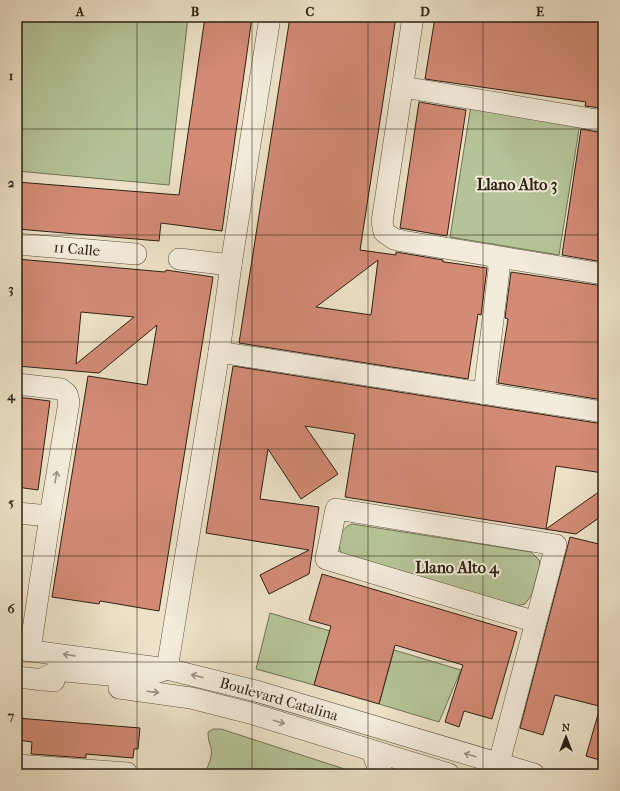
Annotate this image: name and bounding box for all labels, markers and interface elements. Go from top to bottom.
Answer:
text: A [75,4,85,19]
text: B [191,4,200,19]
text: C [306,4,315,19]
text: D [420,4,430,19]
text: E [536,4,544,19]
text: 1 [9,68,14,83]
text: 2 [8,175,15,190]
district label: Llano Alto 3 [477,175,557,195]
street label: 11 Calle [53,238,102,260]
text: 3 [8,281,14,297]
text: 4 [6,388,16,404]
one-way arrow [53,471,61,484]
text: 5 [8,495,14,510]
district label: Llano Alto 4 [415,558,500,578]
text: 6 [7,601,15,616]
one-way arrow [63,651,76,659]
one-way arrow [191,672,204,680]
street label: Boulevard Catalina [218,673,341,725]
one-way arrow [146,688,159,696]
text: 7 [7,708,15,723]
north arrow [546,717,586,757]
one-way arrow [273,719,286,726]
text: N [562,721,571,734]
one-way arrow [464,751,477,758]

